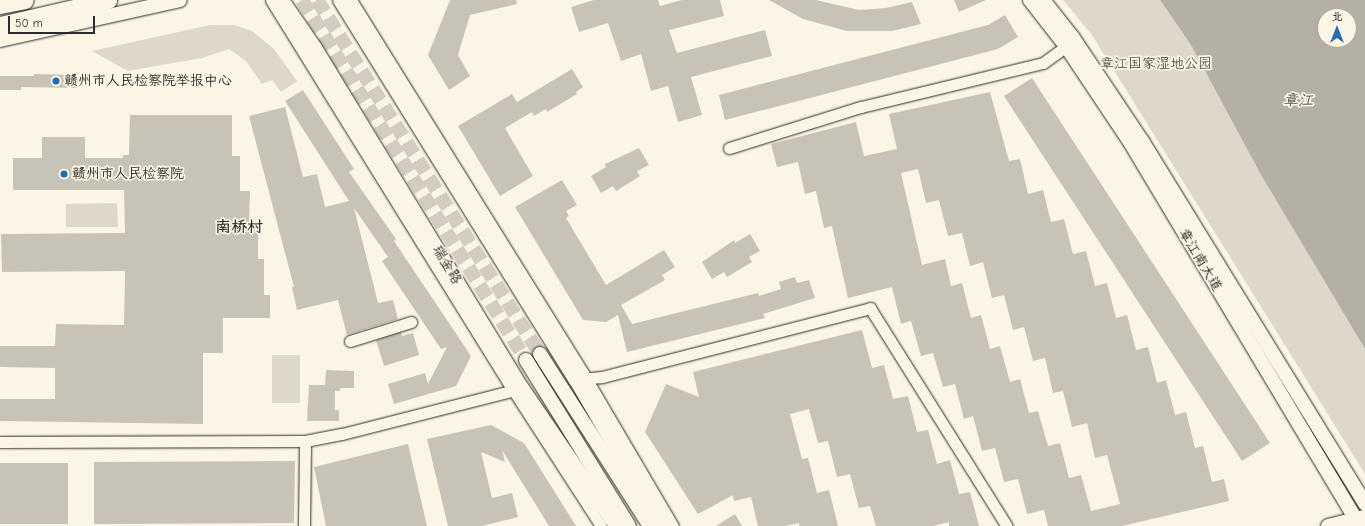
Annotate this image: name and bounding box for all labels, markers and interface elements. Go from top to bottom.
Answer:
scale bar [10,8,97,34]
north arrow [1317,8,1357,48]
text: 北 [1332,10,1343,23]
text: 50 m [15,16,43,30]
park label: 章江国家湿地公园 [1100,56,1212,72]
place label: 赣州市人民检察院举报中心 [64,73,232,89]
marker: 赣州市人民检察院举报中心 [51,76,61,86]
water label: 章江 [1283,92,1313,110]
place label: 赣州市人民检察院 [72,166,184,182]
marker: 赣州市人民检察院 [59,169,69,179]
district label: 南桥村 [215,217,263,237]
street label: 章江南大道 [1175,226,1225,294]
street label: 瑞金路 [429,243,465,287]

